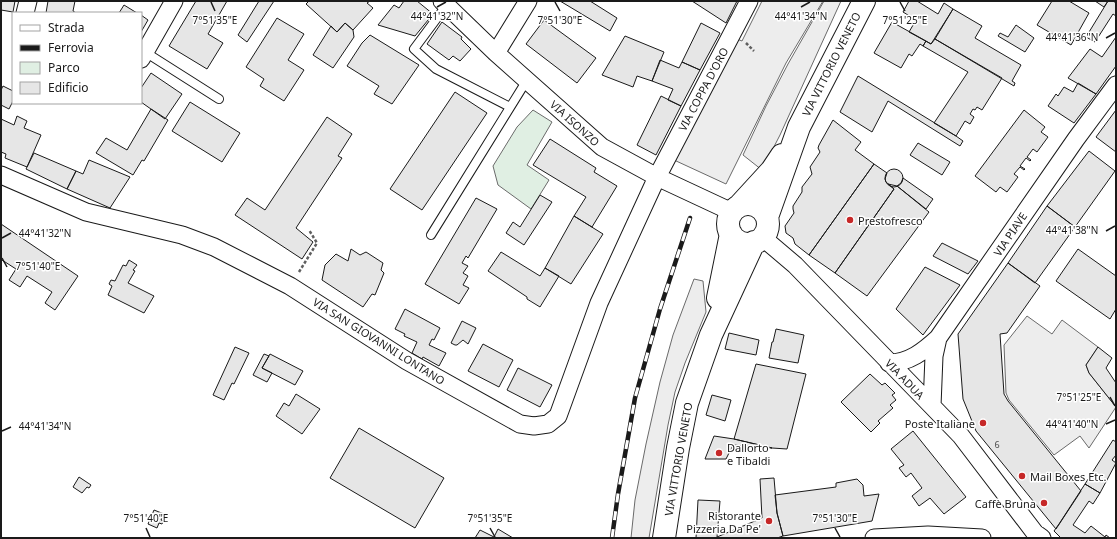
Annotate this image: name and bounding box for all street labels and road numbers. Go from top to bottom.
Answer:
street label: VIA VITTORIO VENETO [798,9,864,119]
street label: VIA COPPA D'ORO [675,45,731,133]
street label: VIA ISONZO [547,97,603,149]
street label: VIA PIAVE [990,209,1030,259]
street label: VIA SAN GIOVANNI LONTANO [310,294,448,388]
street label: VIA ADUA [882,356,929,403]
street label: VIA VITTORIO VENETO [661,401,695,517]

